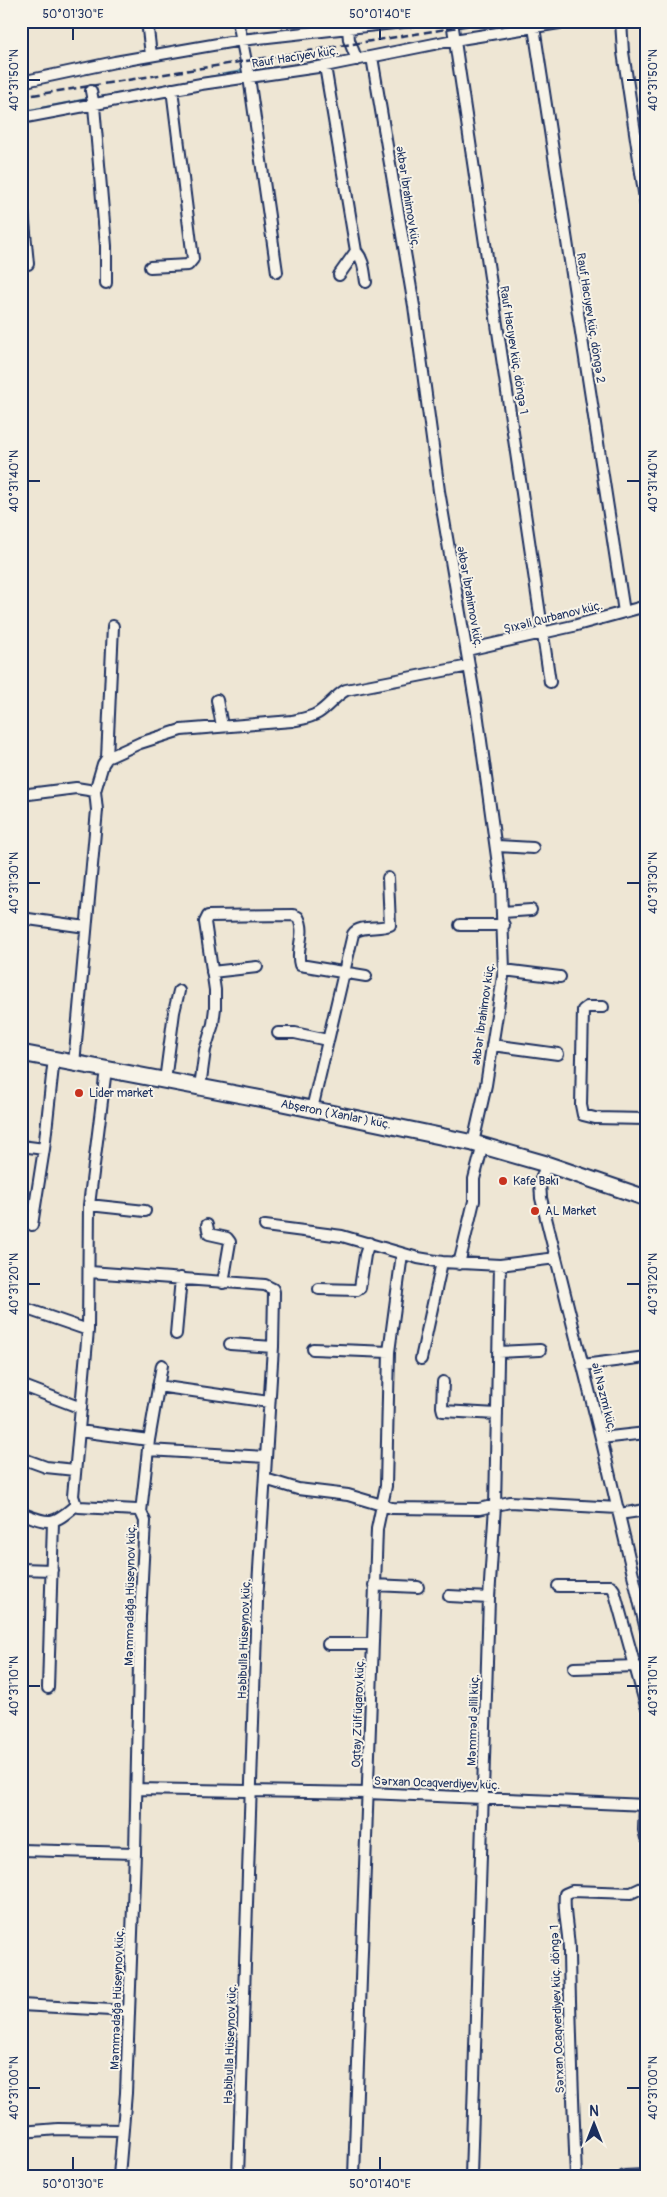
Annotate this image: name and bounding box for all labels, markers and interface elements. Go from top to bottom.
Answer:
text: 50°01'30"E [42,7,104,22]
text: 50°01'40"E [349,7,411,22]
street label: Rauf Hacıyev küç. [251,43,339,72]
text: 40°31'50"N [7,49,22,111]
text: 40°31'50"N [646,49,661,111]
street label: Əkbər İbrahimov küç. [392,145,424,249]
street label: Rauf Hacıyev küç. döngə 2 [573,252,608,385]
street label: Rauf Hacıyev küç. döngə 1 [496,285,531,415]
text: 40°31'40"N [7,450,22,512]
text: 40°31'40"N [646,450,661,512]
street label: Əkbər İbrahimov küç. [453,545,487,649]
street label: Şıxəli Qurbanov küç. [502,598,604,637]
text: 40°31'30"N [7,852,22,914]
text: 40°31'30"N [646,852,661,914]
street label: Əkbər İbrahimov küç. [468,962,498,1066]
place label: Lider market [89,1086,153,1101]
marker: Lider market [73,1087,85,1099]
street label: Abşeron ( Xanlar ) küç. [279,1096,392,1133]
place label: Kafe Bakı [513,1174,559,1189]
marker: Kafe Bakı [497,1175,509,1187]
place label: AL Market [545,1204,597,1219]
marker: AL Market [529,1205,541,1217]
text: 40°31'20"N [7,1253,22,1315]
text: 40°31'20"N [646,1253,661,1315]
street label: Əli Nəzmi küç. [588,1361,619,1433]
street label: Məmmədağa Hüseynov küç. [122,1524,139,1666]
street label: Həbibulla Hüseynov küç. [235,1579,254,1699]
text: 40°31'10"N [7,1656,22,1716]
text: 40°31'10"N [646,1656,661,1716]
street label: Oqtay Zülfüqarov küç. [349,1658,368,1768]
street label: Məmməd Əlili küç. [464,1674,483,1766]
street label: Sərxan Ocaqverdiyev küç. [374,1774,500,1793]
street label: Sərxan Ocaqverdiyev küç. döngə 1 [547,1924,568,2094]
street label: Məmmədağa Hüseynov küç. [108,1928,127,2070]
street label: Həbibulla Hüseynov küç. [221,1984,240,2104]
text: 40°31'00"N [7,2056,22,2120]
text: 40°31'00"N [646,2056,661,2120]
north arrow [570,2100,620,2150]
text: N [589,2103,599,2120]
text: 50°01'30"E [42,2177,104,2192]
text: 50°01'40"E [349,2177,411,2192]

